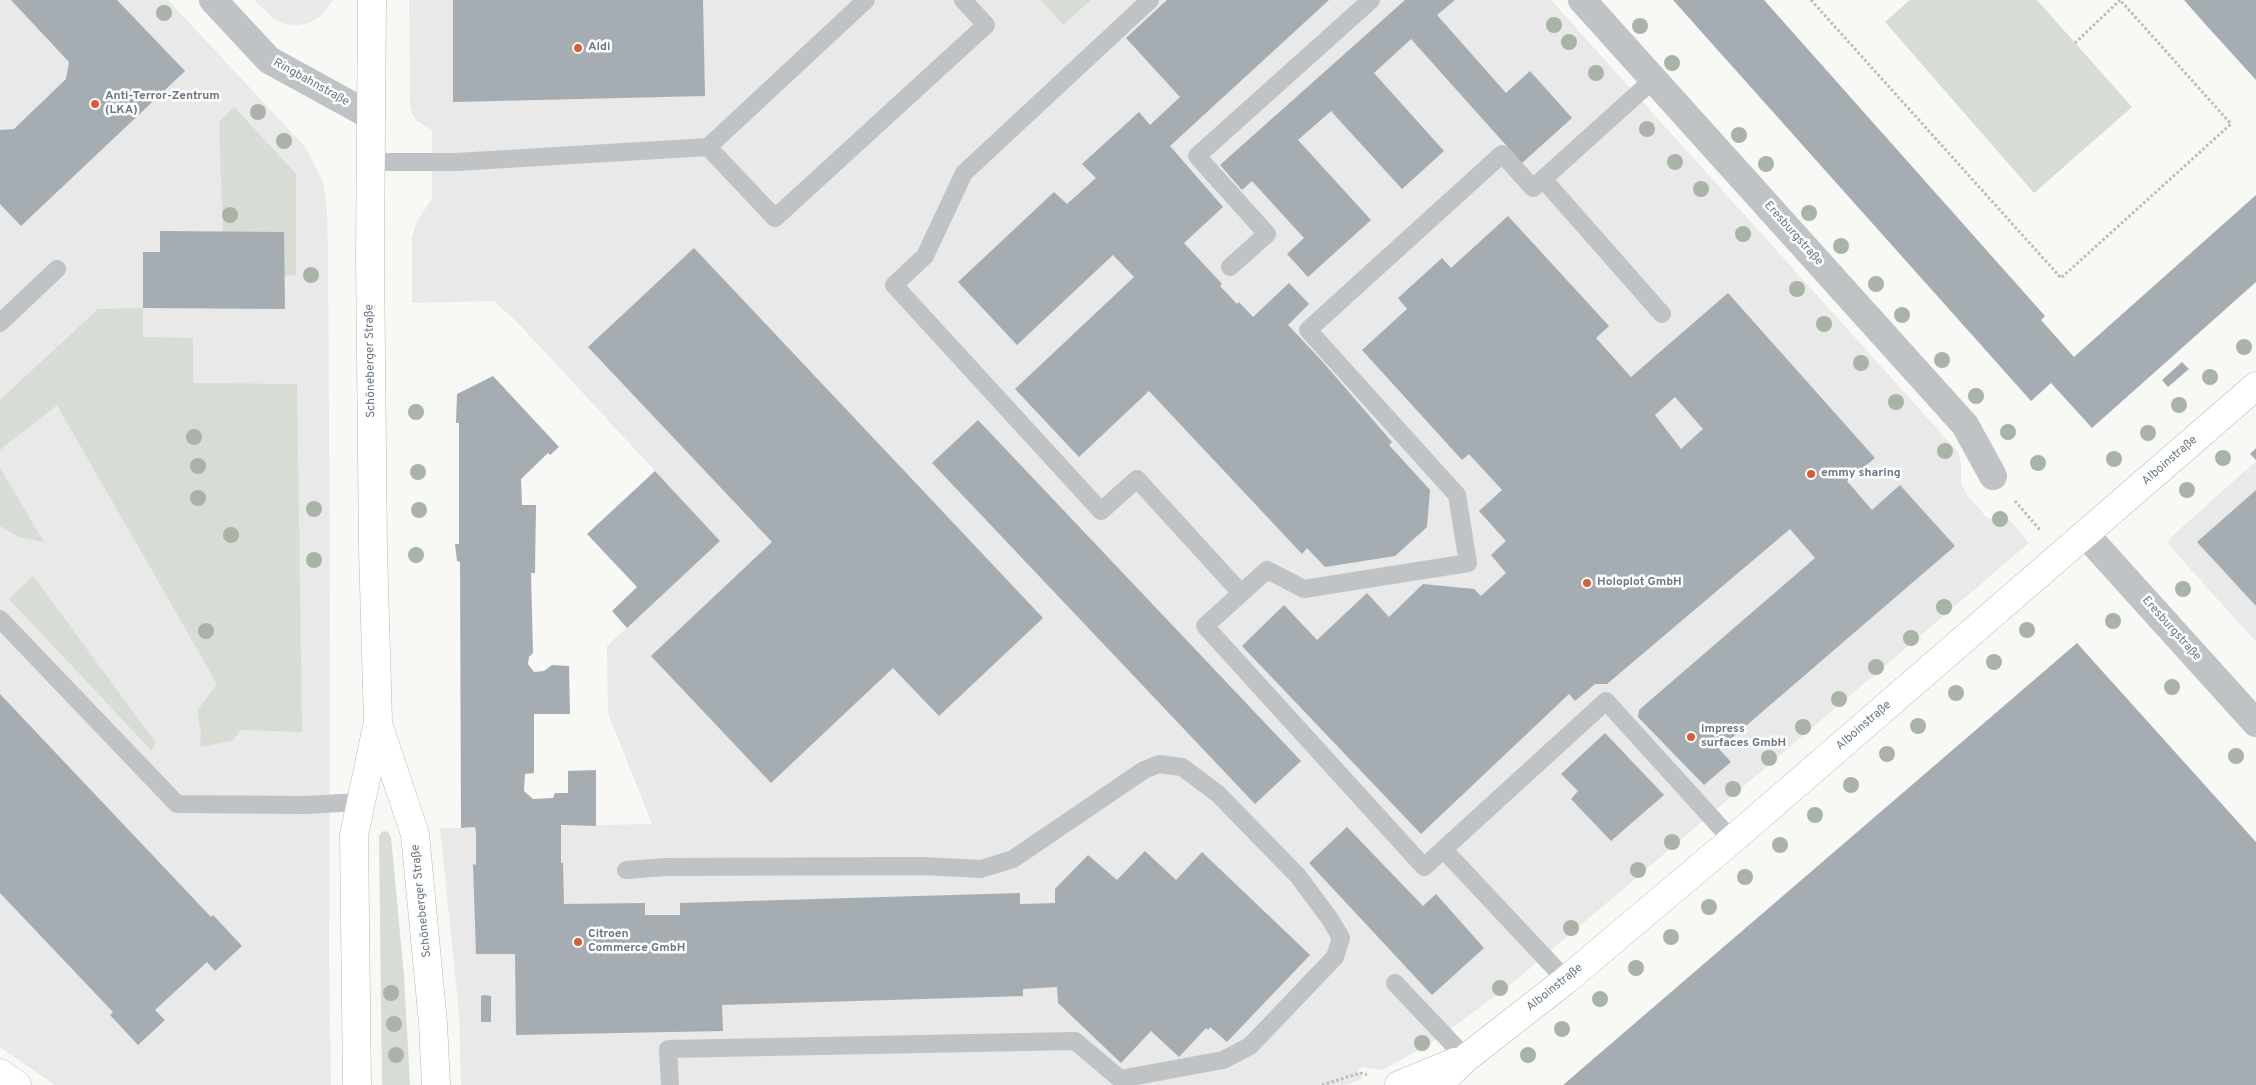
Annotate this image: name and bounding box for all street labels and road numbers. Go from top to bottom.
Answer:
street label: Ringbahnstraße [270,56,352,110]
street label: Eresburgstraße [1760,199,1826,269]
street label: Schöneberger Straße [363,304,379,418]
street label: Alboinstraße [2140,433,2200,489]
street label: Eresburgstraße [2138,594,2204,664]
street label: Alboinstraße [1834,698,1894,754]
street label: Schöneberger Straße [409,844,435,958]
street label: Alboinstraße [1524,961,1586,1015]

